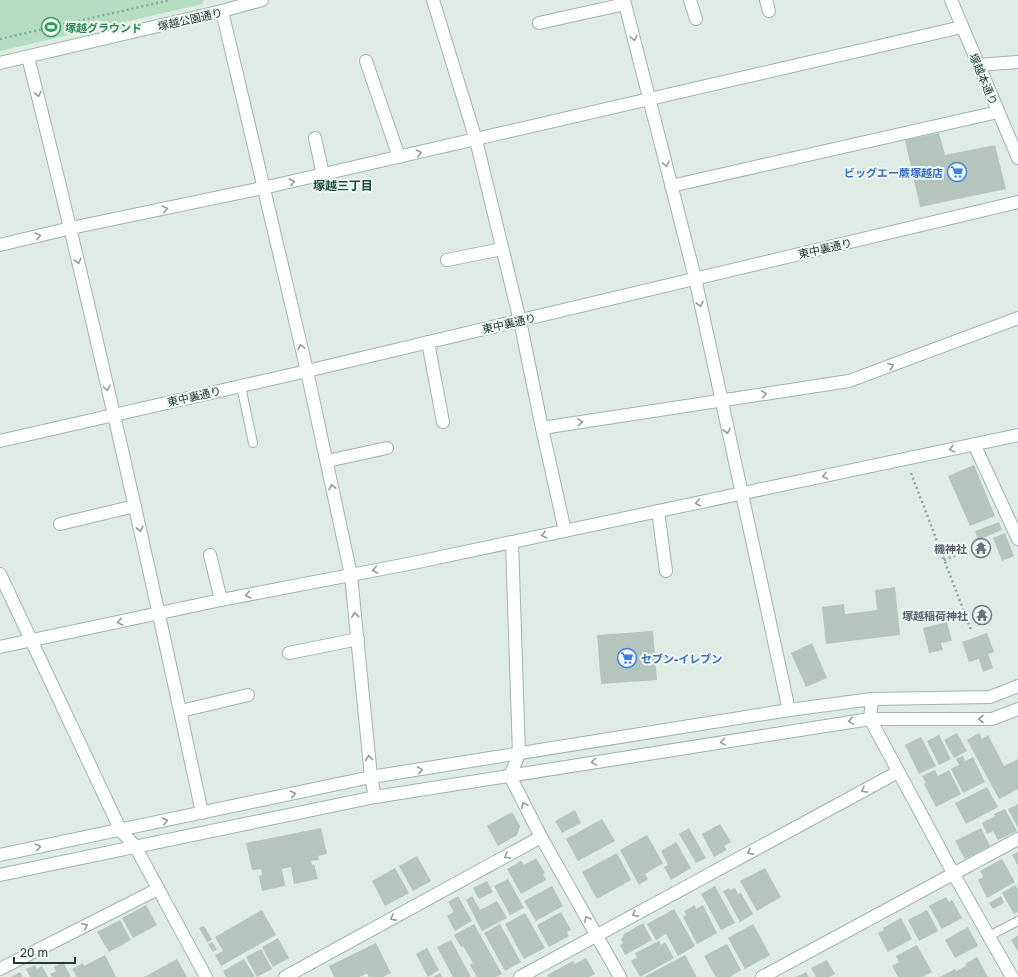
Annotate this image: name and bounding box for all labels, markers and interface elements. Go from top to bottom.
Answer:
street label: 塚越公園通り [156,5,224,33]
sports icon: 塚越グラウンド [40,16,62,38]
place label: 塚越グラウンド [65,21,142,34]
one-way arrow [629,35,637,41]
street label: 塚越本通り [967,51,1001,107]
one-way arrow [33,91,41,98]
one-way arrow [416,149,422,157]
one-way arrow [661,161,669,167]
supermarket icon: ビッグエー蕨塚越店 [946,161,968,183]
place label: ビッグエー蕨塚越店 [844,166,943,179]
one-way arrow [289,178,295,186]
district label: 塚越三丁目 [313,178,373,193]
one-way arrow [162,205,168,213]
one-way arrow [35,232,41,240]
street label: 東中裏通り [797,235,853,261]
one-way arrow [74,258,82,265]
one-way arrow [696,300,704,307]
street label: 東中裏通り [481,310,537,336]
one-way arrow [298,344,306,350]
one-way arrow [887,362,894,370]
street label: 東中裏通り [166,383,222,409]
one-way arrow [103,385,111,391]
one-way arrow [761,390,767,399]
one-way arrow [577,418,584,427]
one-way arrow [723,428,731,434]
one-way arrow [949,444,956,452]
one-way arrow [822,471,828,480]
one-way arrow [329,484,337,490]
one-way arrow [695,498,701,507]
one-way arrow [135,525,143,532]
one-way arrow [540,531,547,539]
temple icon: 機神社 [970,537,992,559]
place label: 機神社 [934,542,967,555]
one-way arrow [372,566,378,574]
one-way arrow [244,590,251,599]
temple icon: 塚越稲荷神社 [971,604,993,626]
place label: 塚越稲荷神社 [902,609,968,622]
one-way arrow [351,612,360,618]
one-way arrow [117,617,123,625]
supermarket icon: セブン-イレブン [616,647,638,669]
place label: セブン-イレブン [641,652,722,665]
one-way arrow [978,715,984,723]
one-way arrow [848,717,854,725]
one-way arrow [720,737,726,746]
one-way arrow [365,755,374,761]
one-way arrow [591,757,598,766]
one-way arrow [417,766,423,775]
one-way arrow [861,786,868,793]
one-way arrow [289,790,296,798]
one-way arrow [522,801,529,809]
one-way arrow [162,817,169,825]
one-way arrow [35,844,41,852]
one-way arrow [746,847,754,855]
one-way arrow [503,851,511,858]
one-way arrow [632,909,639,917]
one-way arrow [389,913,397,921]
one-way arrow [584,916,591,923]
one-way arrow [80,923,88,931]
scale bar [14,939,75,965]
text: 20 m [20,945,48,960]

